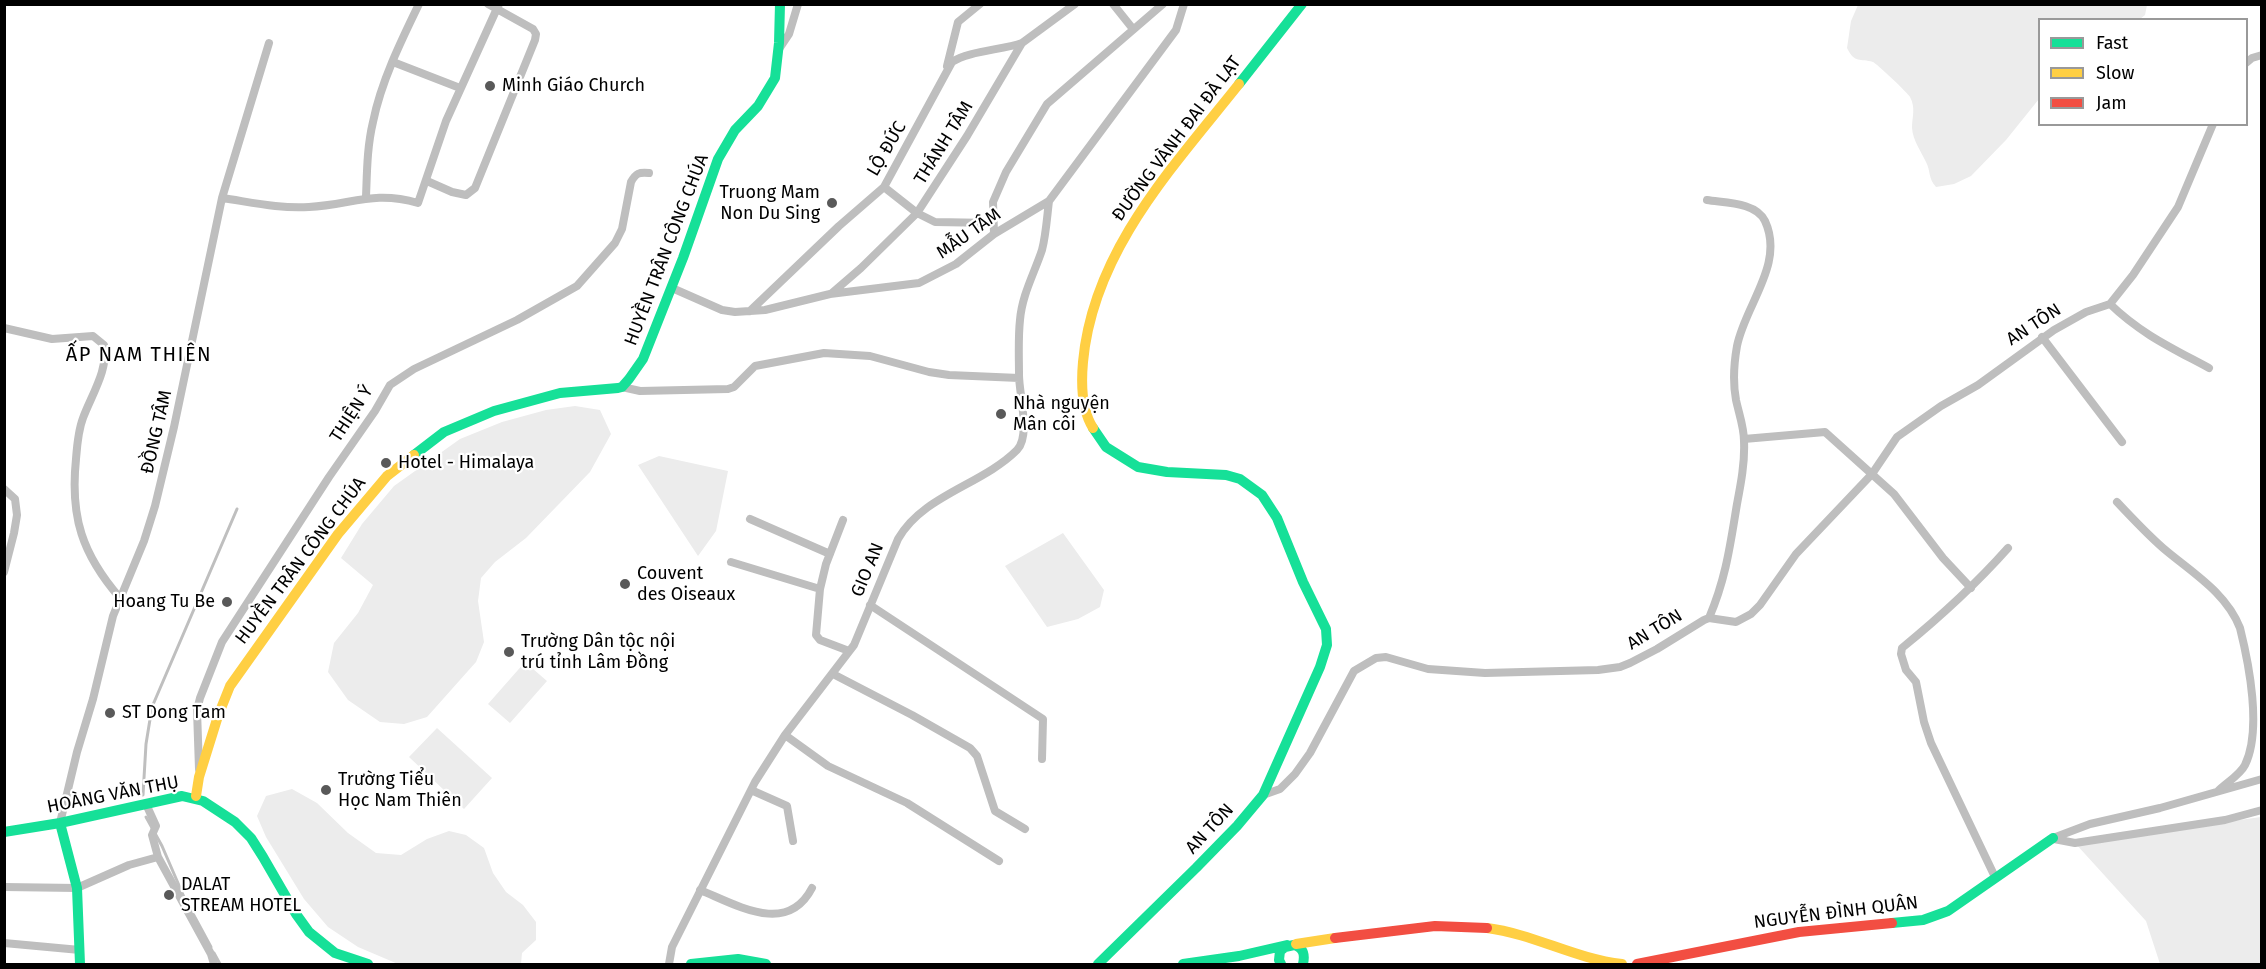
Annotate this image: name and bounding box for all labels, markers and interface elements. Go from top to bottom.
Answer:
legend [2038,18,2248,126]
text: Fast [2096,32,2128,54]
street label: ĐƯỜNG VÀNH ĐAI ĐÀ LẠT [1108,52,1246,226]
text: Slow [2096,62,2134,84]
place label: Minh Giáo Church [502,75,645,97]
marker: Minh Giáo Church [483,79,497,93]
text: Jam [2096,92,2127,114]
street label: THÁNH TÂM [910,97,978,189]
street label: LỘ ĐỨC [863,118,911,180]
street label: HUYỀN TRÂN CÔNG CHÚA [620,151,714,349]
place label: Truong Mam Non Du Sing [719,182,820,224]
marker: Truong Mam Non Du Sing [825,196,839,210]
street label: MẪU TÂM [933,204,1005,264]
street label: AN TÔN [2003,299,2065,351]
district label: ẤP NAM THIÊN [66,343,212,367]
street label: THIỆN Ý [326,382,378,446]
street label: ĐỒNG TÂM [137,388,177,476]
place label: Nhà nguyện Mân côi [1013,393,1110,436]
marker: Nhà nguyện Mân côi [994,407,1008,421]
place label: Hotel - Himalaya [398,452,534,474]
marker: Hotel - Himalaya [379,456,393,470]
street label: HUYỀN TRÂN CÔNG CHÚA [231,473,371,649]
street label: GIO AN [847,540,889,600]
place label: Couvent des Oiseaux [637,563,735,606]
marker: Couvent des Oiseaux [618,577,632,591]
place label: Hoang Tu Be [113,591,215,613]
marker: Hoang Tu Be [220,595,234,609]
street label: AN TÔN [1623,605,1687,655]
place label: Trường Dân tộc nội trú tỉnh Lâm Đồng [521,631,675,674]
marker: Trường Dân tộc nội trú tỉnh Lâm Đồng [502,645,516,659]
place label: ST Dong Tam [122,702,226,724]
marker: ST Dong Tam [103,706,117,720]
place label: Trường Tiểu Học Nam Thiên [338,769,462,812]
street label: HOÀNG VĂN THỤ [45,772,181,818]
marker: Trường Tiểu Học Nam Thiên [319,783,333,797]
street label: AN TÔN [1181,799,1239,859]
place label: DALAT STREAM HOTEL [181,874,301,916]
marker: DALAT STREAM HOTEL [162,888,176,902]
street label: NGUYỄN ĐÌNH QUÂN [1753,892,1919,934]

